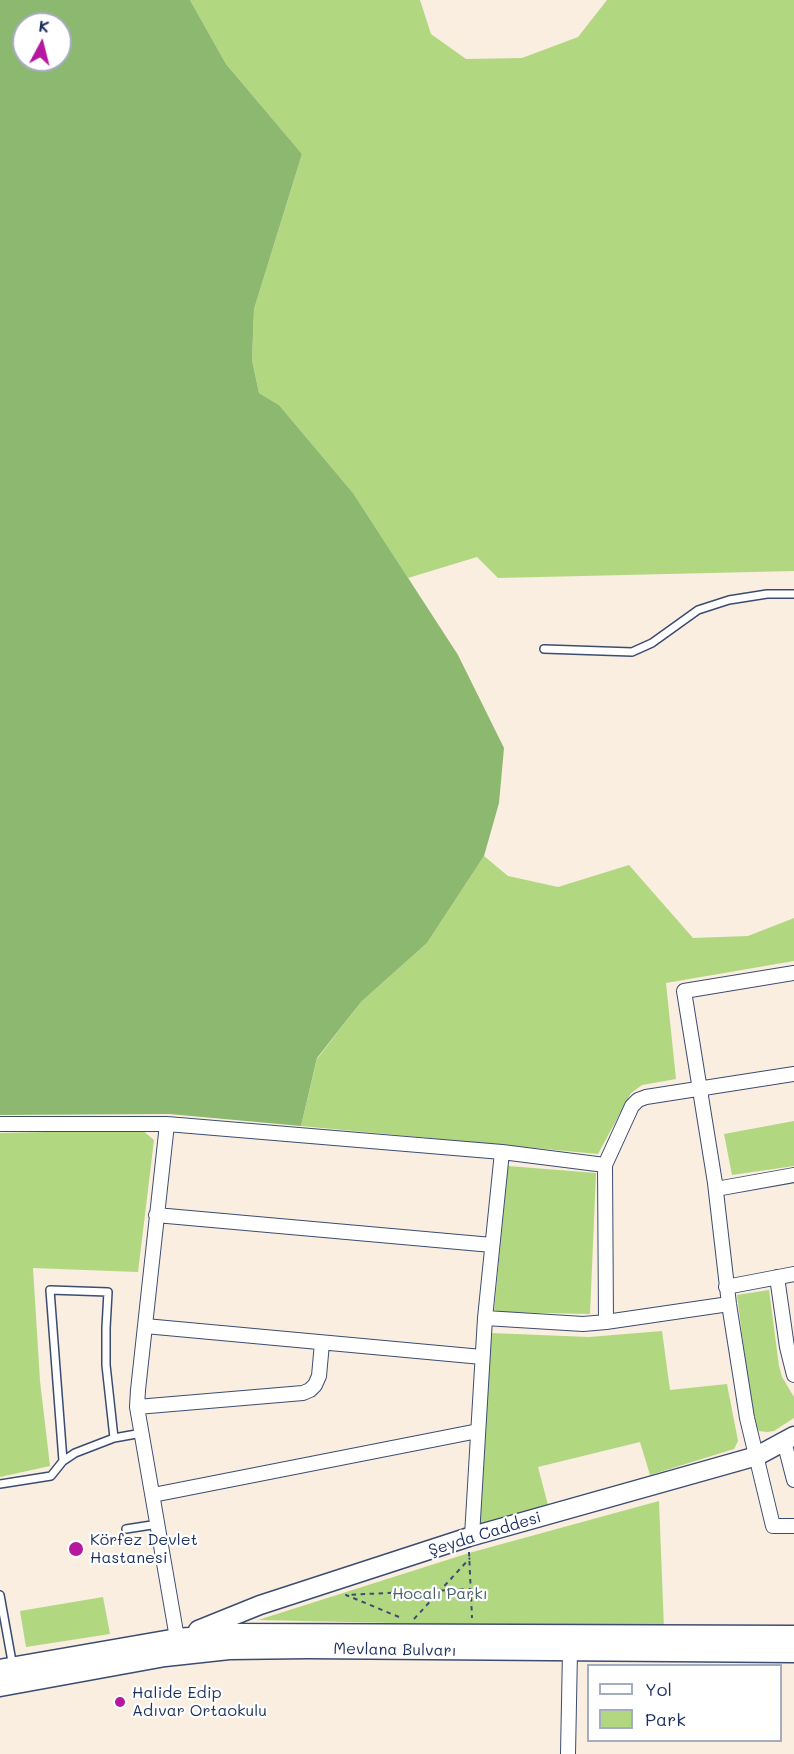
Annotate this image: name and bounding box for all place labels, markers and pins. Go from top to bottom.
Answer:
place label: Körfez Devlet Hastanesi [90,1530,198,1568]
marker: Körfez Devlet Hastanesi [67,1540,85,1558]
place label: Halide Edip Adıvar Ortaokulu [132,1683,267,1721]
marker: Halide Edip Adıvar Ortaokulu [113,1695,127,1709]

